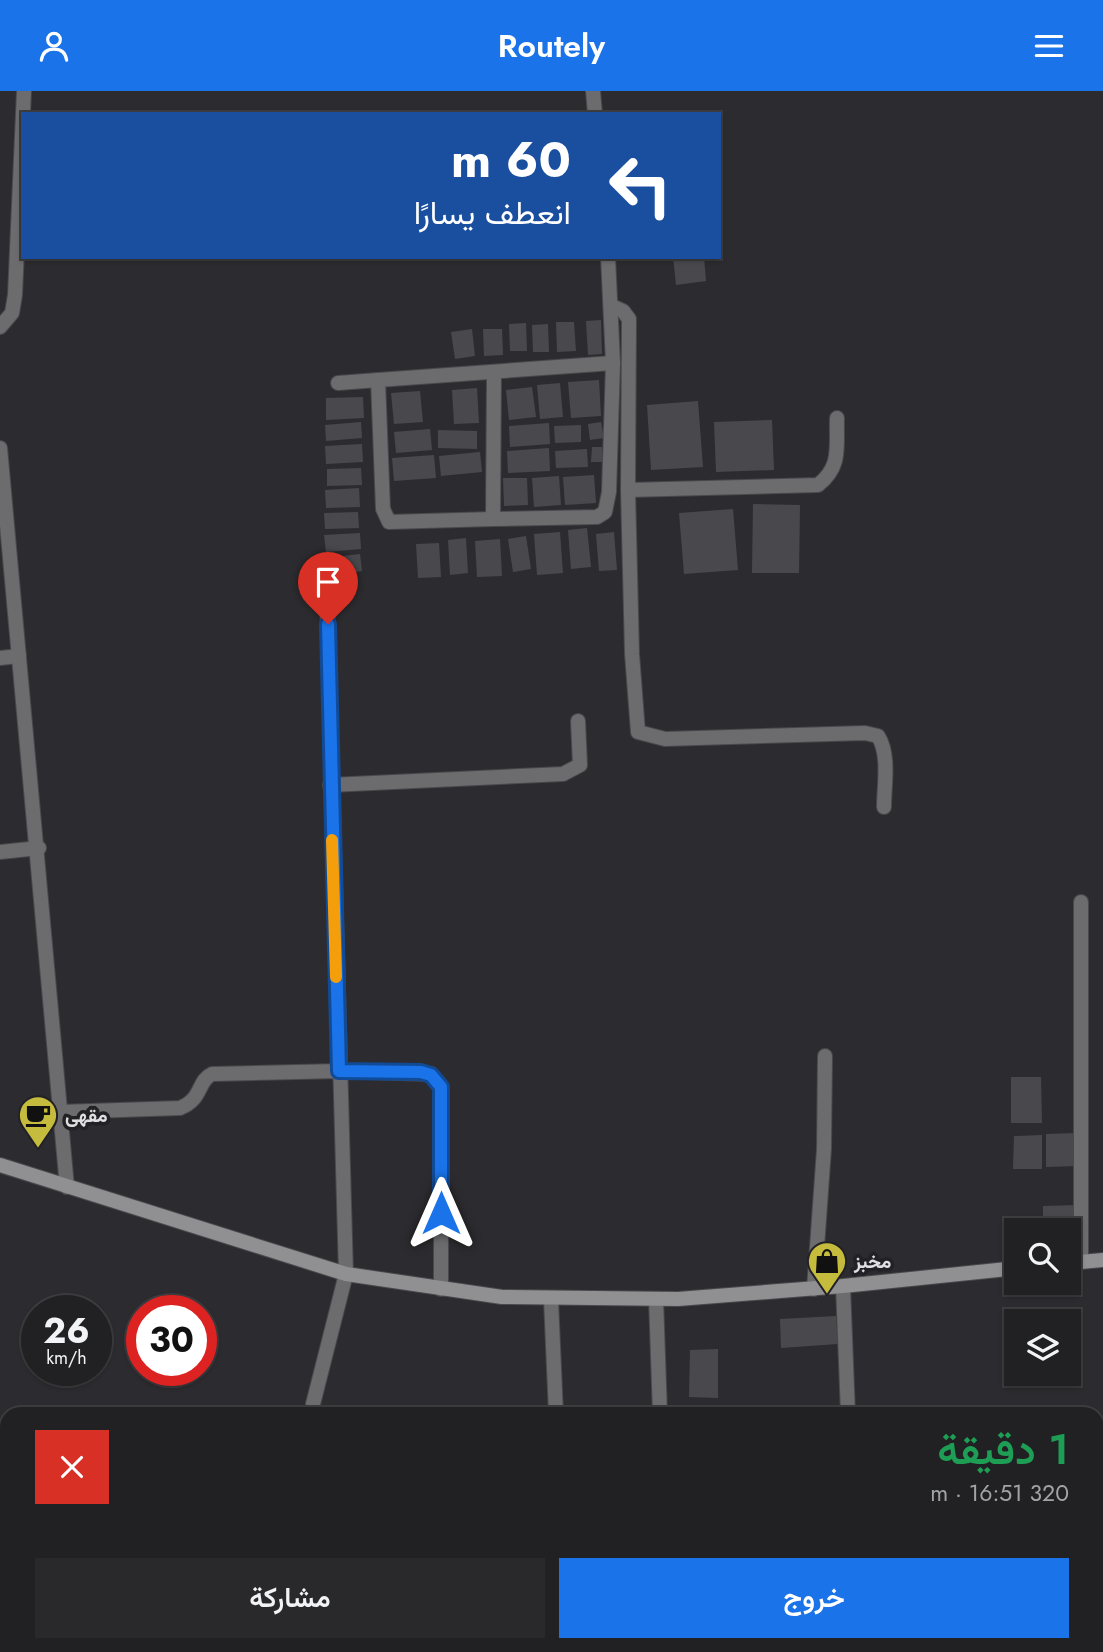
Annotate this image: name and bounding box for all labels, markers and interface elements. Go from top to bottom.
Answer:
text: Routely [498,23,605,69]
icon: person [35,27,73,65]
icon: menu [1030,27,1068,65]
text: 60 m [451,125,571,195]
icon: left [595,140,686,231]
text: انعطف يسارًا [414,190,571,236]
pin [298,552,358,624]
icon: arrive [309,563,347,601]
cafe icon: مقهى [17,1094,59,1149]
place label: مقهى [65,1102,108,1129]
position arrow [404,1176,478,1250]
map controls [1004,1218,1081,1386]
button: search [1004,1218,1081,1295]
shop icon: مخبز [806,1240,848,1295]
place label: مخبز [853,1248,891,1275]
speed limit sign: 30 [126,1295,217,1386]
text: 26 [43,1306,90,1356]
button: layers [1004,1309,1081,1386]
text: km/h [46,1345,87,1371]
text: 1 دقيقة [937,1419,1069,1480]
button: close [35,1430,109,1504]
text: 320 m · 16:51 [930,1476,1069,1510]
button: مشاركة [35,1558,545,1638]
button: خروج [559,1558,1069,1638]

